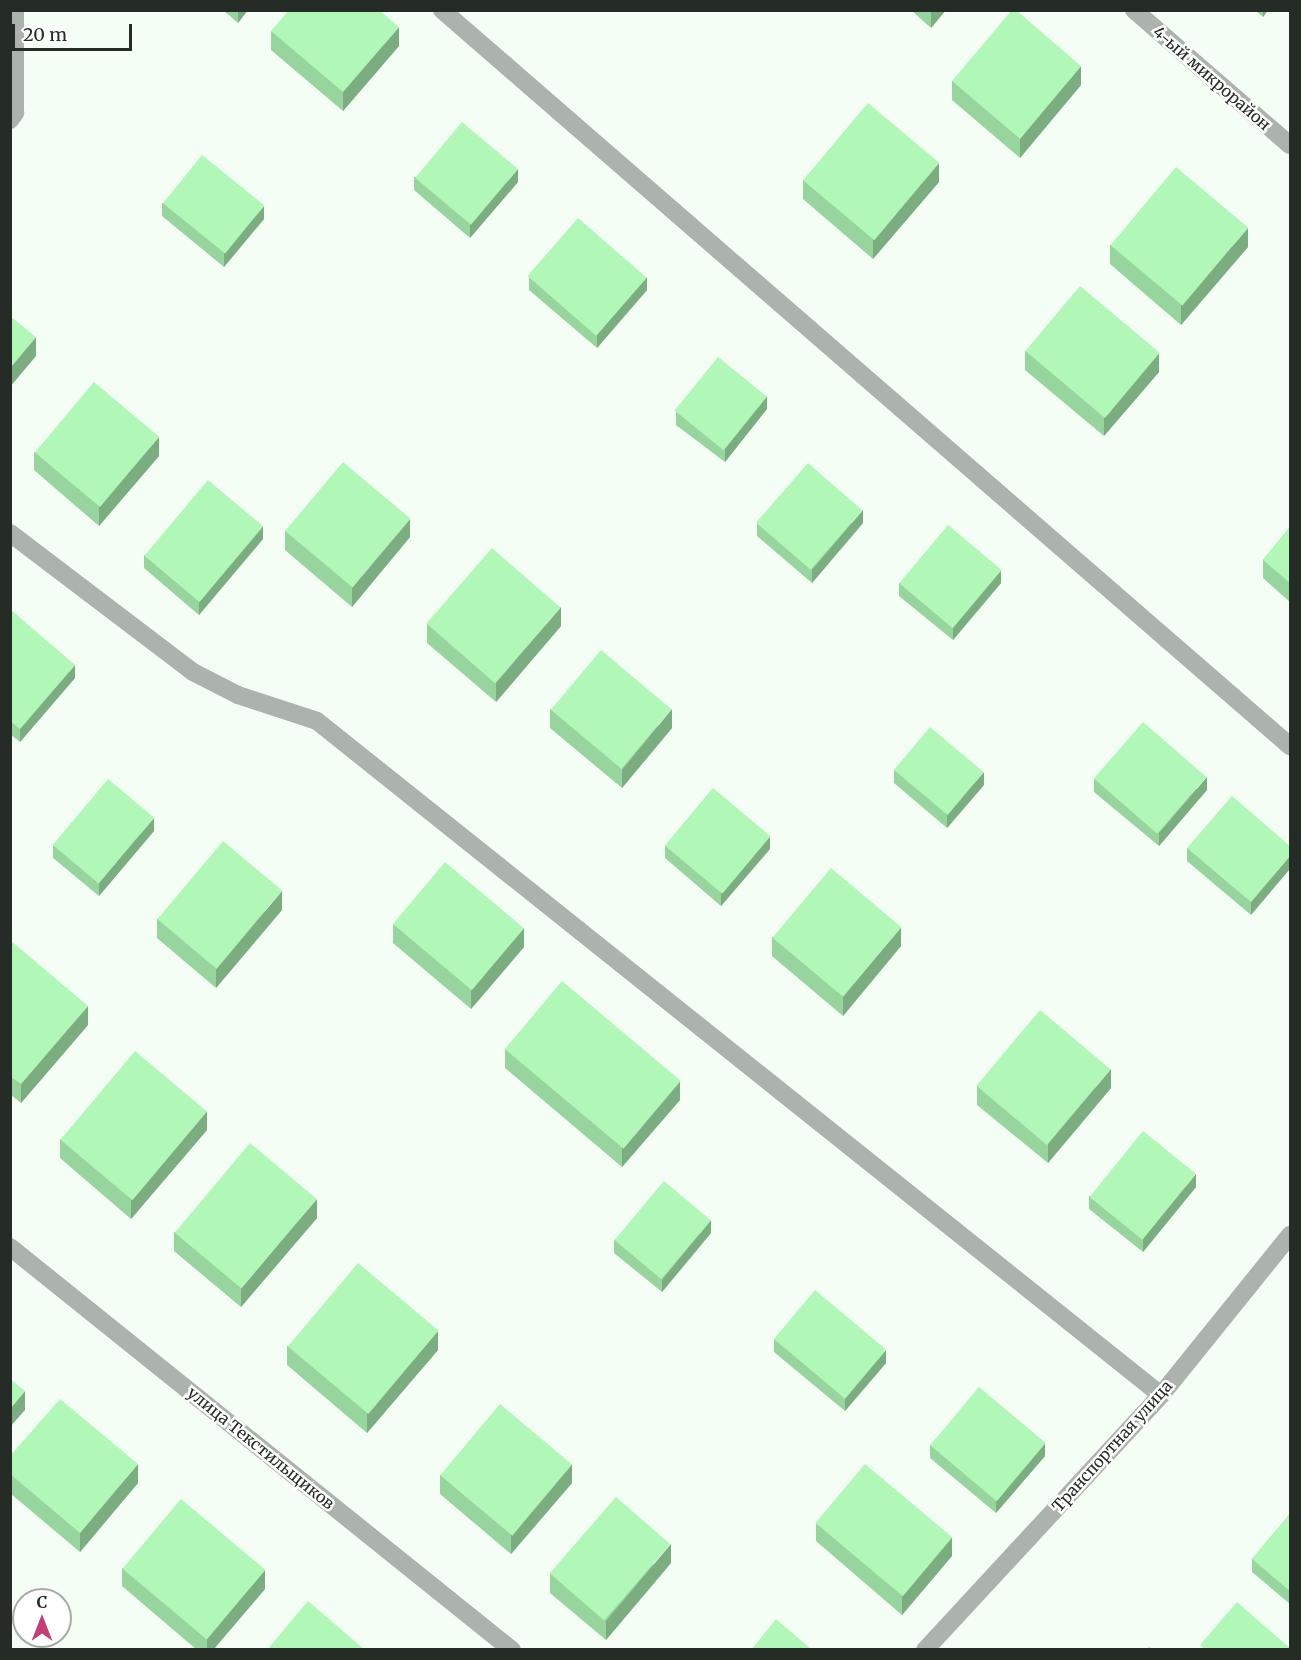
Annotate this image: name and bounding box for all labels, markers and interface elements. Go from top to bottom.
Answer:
scale bar [15,12,135,50]
street label: 4-ый микрорайон [1149,22,1275,134]
text: 20 m [23,23,67,46]
street label: Транспортная улица [1048,1376,1176,1516]
street label: улица Текстильщиков [184,1383,338,1513]
north arrow [12,1588,72,1648]
text: С [37,1592,47,1612]

